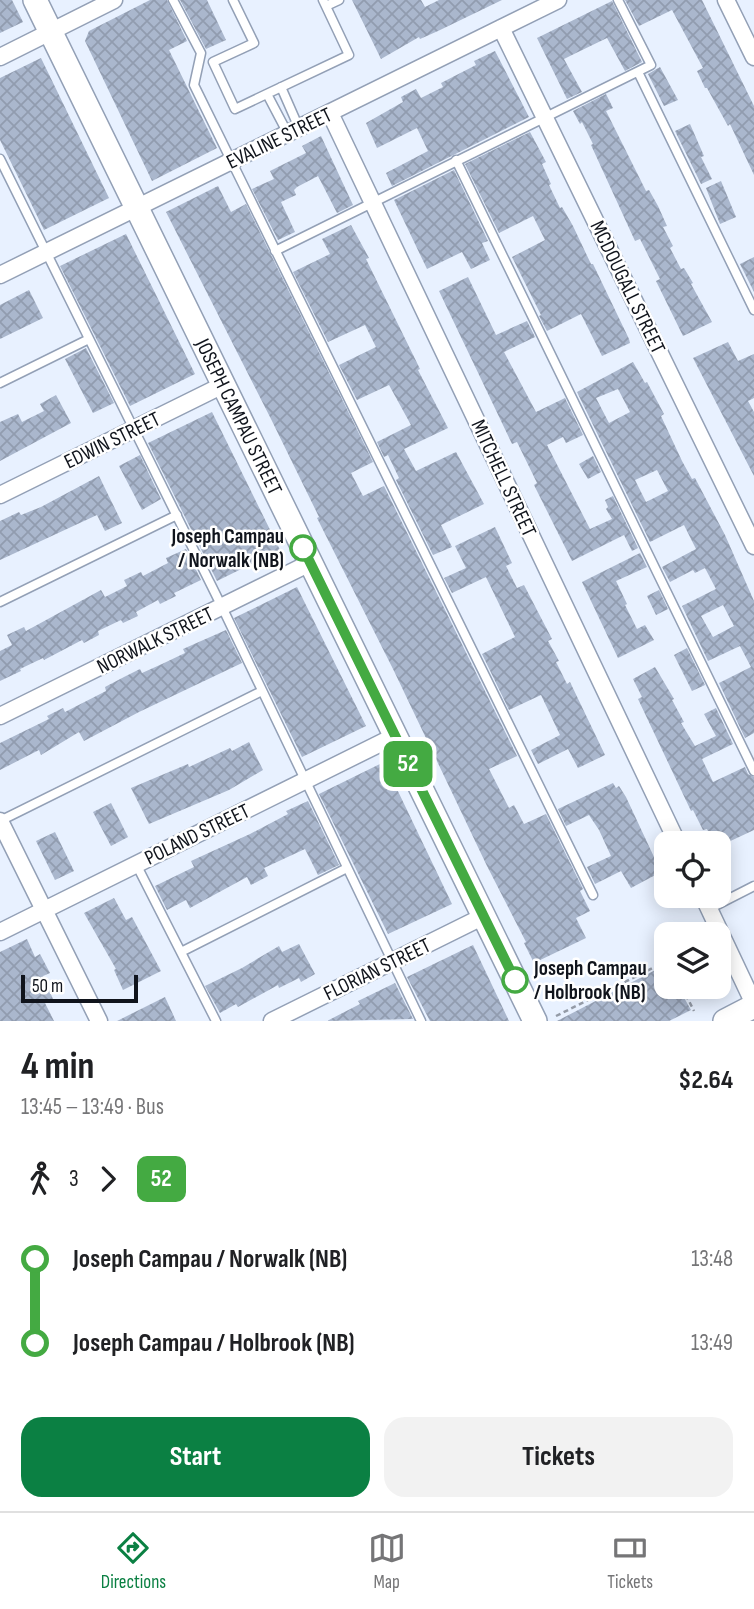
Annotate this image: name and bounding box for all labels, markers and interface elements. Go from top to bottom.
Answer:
street label: EVALINE STREET [222,102,336,175]
street label: MCDOUGALL STREET [585,217,671,358]
street label: JOSEPH CAMPAU STREET [189,334,288,500]
street label: EDWIN STREET [60,406,165,474]
street label: MITCHELL STREET [466,416,542,541]
place label: Joseph Campau / Norwalk (NB) [170,524,284,573]
marker: Joseph Campau / Norwalk (NB) [290,535,316,561]
street label: NORWALK STREET [93,601,218,679]
line badge: 52 [376,741,440,787]
text: 52 [397,749,419,778]
street label: POLAND STREET [141,798,254,871]
map controls [654,831,731,999]
button: locate [654,831,731,908]
button: layers [654,922,731,999]
street label: FLORIAN STREET [320,933,435,1006]
place label: Joseph Campau / Holbrook (NB) [533,956,647,1005]
marker: Joseph Campau / Holbrook (NB) [502,967,528,993]
scale bar [21,972,138,1004]
text: 50 m [32,975,63,998]
text: 4 min [21,1044,94,1089]
text: $2.64 [678,1065,733,1096]
text: 13:45 – 13:49 · Bus [21,1093,164,1121]
icon: walk [21,1160,59,1198]
icon: forward [89,1160,127,1198]
text: 52 [151,1164,172,1193]
text: 3 [69,1165,79,1193]
text: Joseph Campau / Norwalk (NB) [73,1244,347,1275]
text: 13:48 [691,1245,733,1273]
text: Joseph Campau / Holbrook (NB) [73,1328,355,1359]
text: 13:49 [691,1329,733,1357]
button: Start [21,1417,370,1497]
button: Tickets [384,1417,733,1497]
tab: Directions [101,1529,166,1594]
tab: Map [368,1529,406,1594]
tab: Tickets [607,1529,653,1594]

